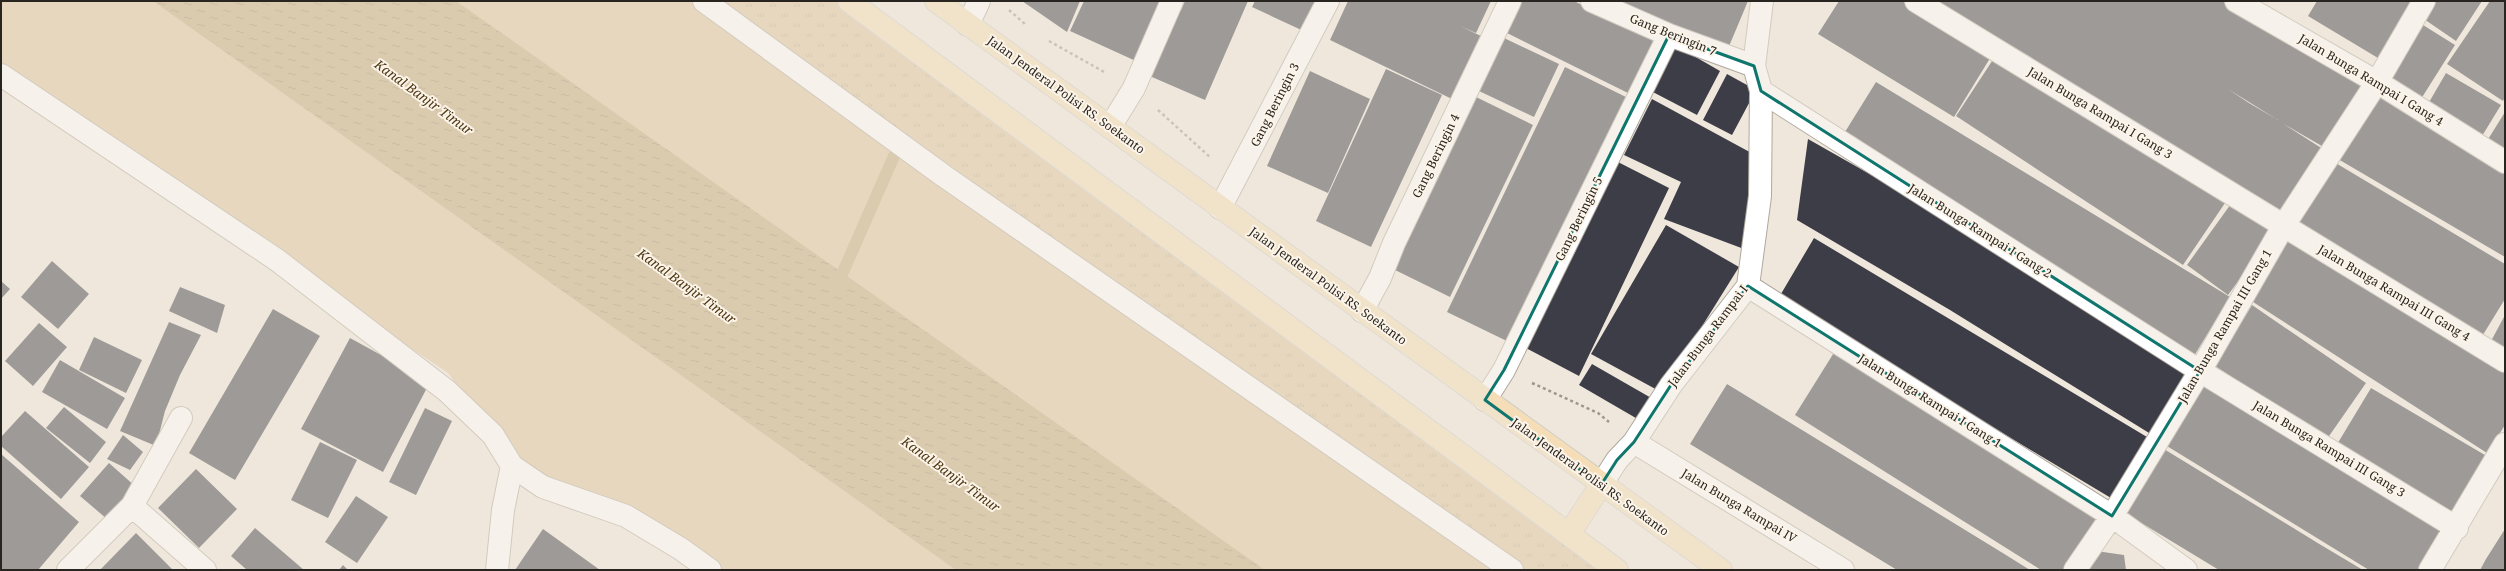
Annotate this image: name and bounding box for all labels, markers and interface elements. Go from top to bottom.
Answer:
street label: Gang Beringin 7 [1627,9,1719,60]
street label: Jalan Bunga Rampai I Gang 4 [2295,29,2447,130]
street label: Jalan Jenderal Polisi RS. Soekanto [983,31,1149,158]
water label: Kanal Banjir Timur [370,55,478,139]
street label: Gang Beringin 3 [1246,60,1303,150]
street label: Jalan Bunga Rampai I Gang 3 [2024,62,2176,163]
street label: Gang Beringin 4 [1408,110,1463,201]
street label: Gang Beringin 5 [1551,174,1606,264]
street label: Jalan Bunga Rampai I Gang 2 [1905,179,2055,282]
street label: Jalan Jenderal Polisi RS. Soekanto [1245,222,1411,349]
street label: Jalan Bunga Rampai III Gang 4 [2314,240,2474,345]
water label: Kanal Banjir Timur [633,244,741,328]
street label: Jalan Bunga Rampai III Gang 1 [2173,246,2276,406]
street label: Jalan Bunga Rampai I [1663,281,1752,391]
street label: Jalan Bunga Rampai I Gang 1 [1855,349,2005,452]
street label: Jalan Bunga Rampai III Gang 3 [2249,396,2409,501]
street label: Jalan Jenderal Polisi RS. Soekanto [1507,413,1673,540]
water label: Kanal Banjir Timur [897,432,1005,516]
street label: Jalan Bunga Rampai IV [1678,464,1801,547]

